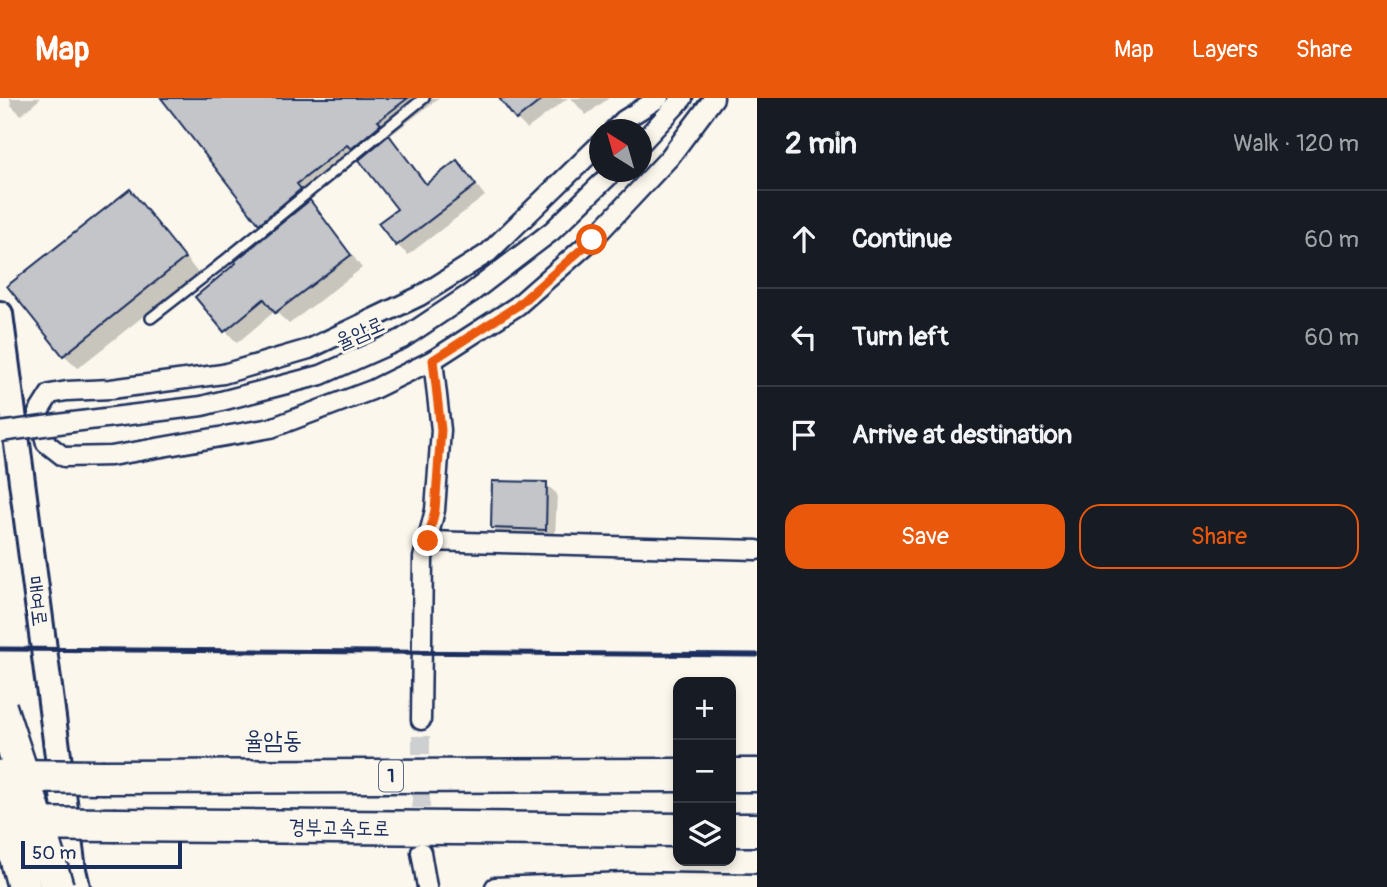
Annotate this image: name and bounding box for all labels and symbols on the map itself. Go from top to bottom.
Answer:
north arrow [589,119,652,182]
route start [576,224,607,255]
street label: 율암로 [331,310,389,356]
route end [412,525,443,556]
street label: 매여로 [21,574,53,628]
district label: 율암동 [244,726,302,755]
road number: 1 [379,761,403,792]
street label: 경부고속도로 [288,814,390,842]
scale bar [21,838,182,870]

